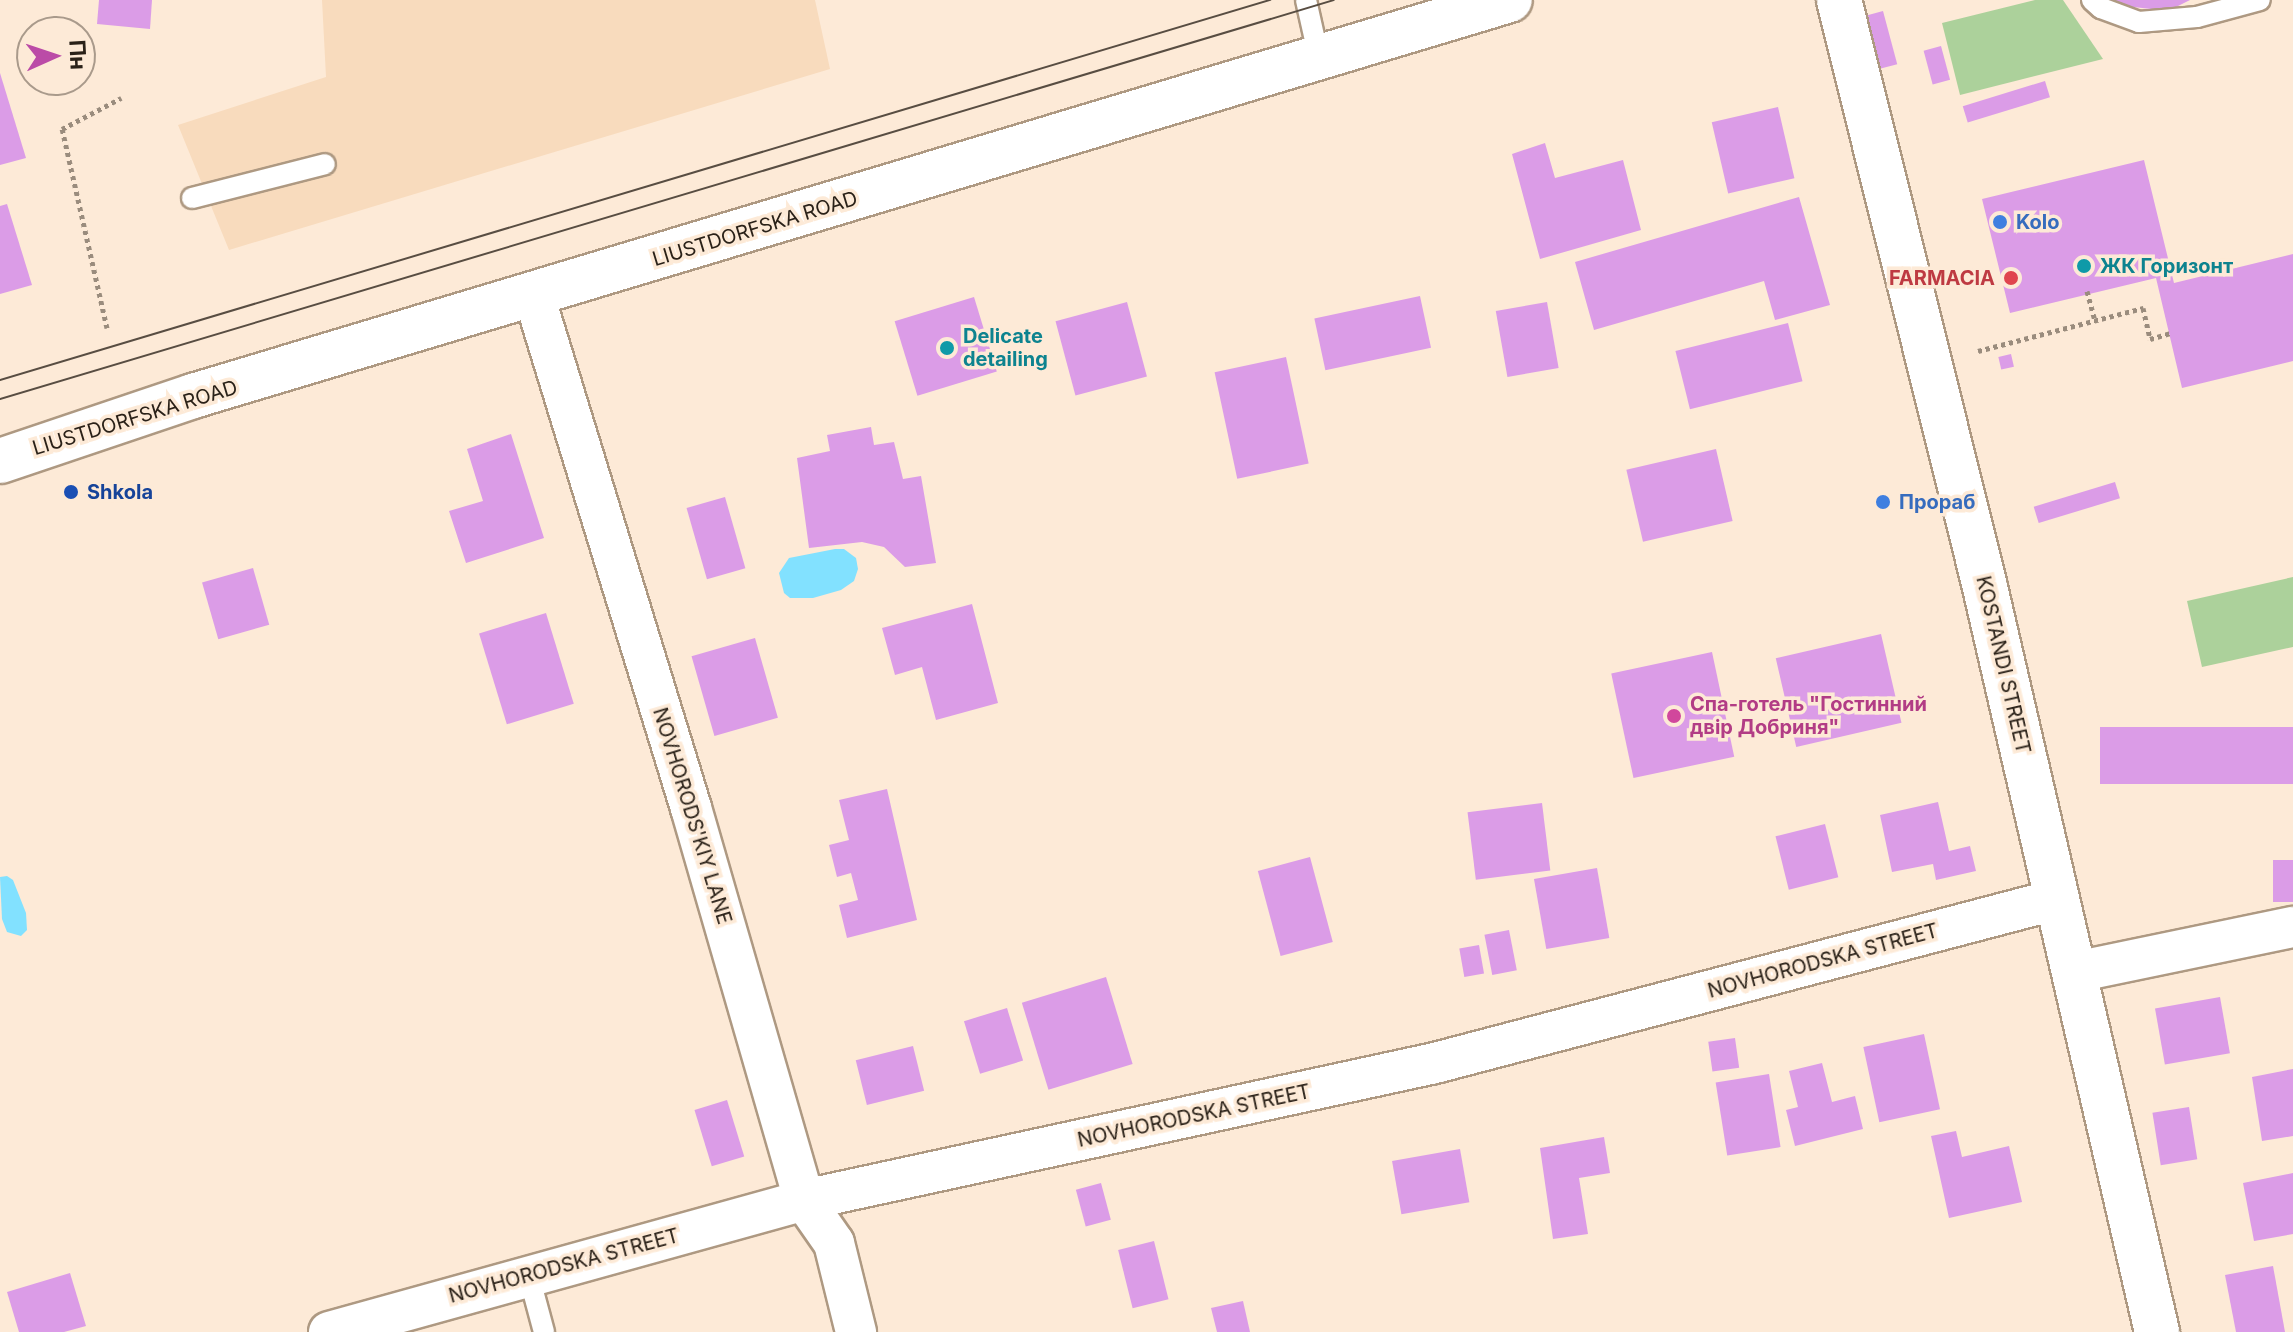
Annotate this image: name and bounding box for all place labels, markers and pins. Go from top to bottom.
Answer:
place label: Kolo [2016,210,2060,234]
marker: Kolo [1991,213,2009,231]
place label: ЖК Горизонт [2100,254,2233,278]
marker: ЖК Горизонт [2075,257,2093,275]
place label: FARMACIA [1889,266,1995,290]
marker: FARMACIA [2002,269,2020,287]
place label: Delicate detailing [963,324,1048,371]
marker: Delicate detailing [938,339,956,357]
place label: Shkola [87,480,153,504]
marker: Shkola [62,483,80,501]
place label: Прораб [1899,490,1975,514]
marker: Прораб [1874,493,1892,511]
place label: Спа-готель "Гостинний двір Добриня" [1690,692,1927,739]
marker: Спа-готель "Гостинний двір Добриня" [1665,707,1683,725]

